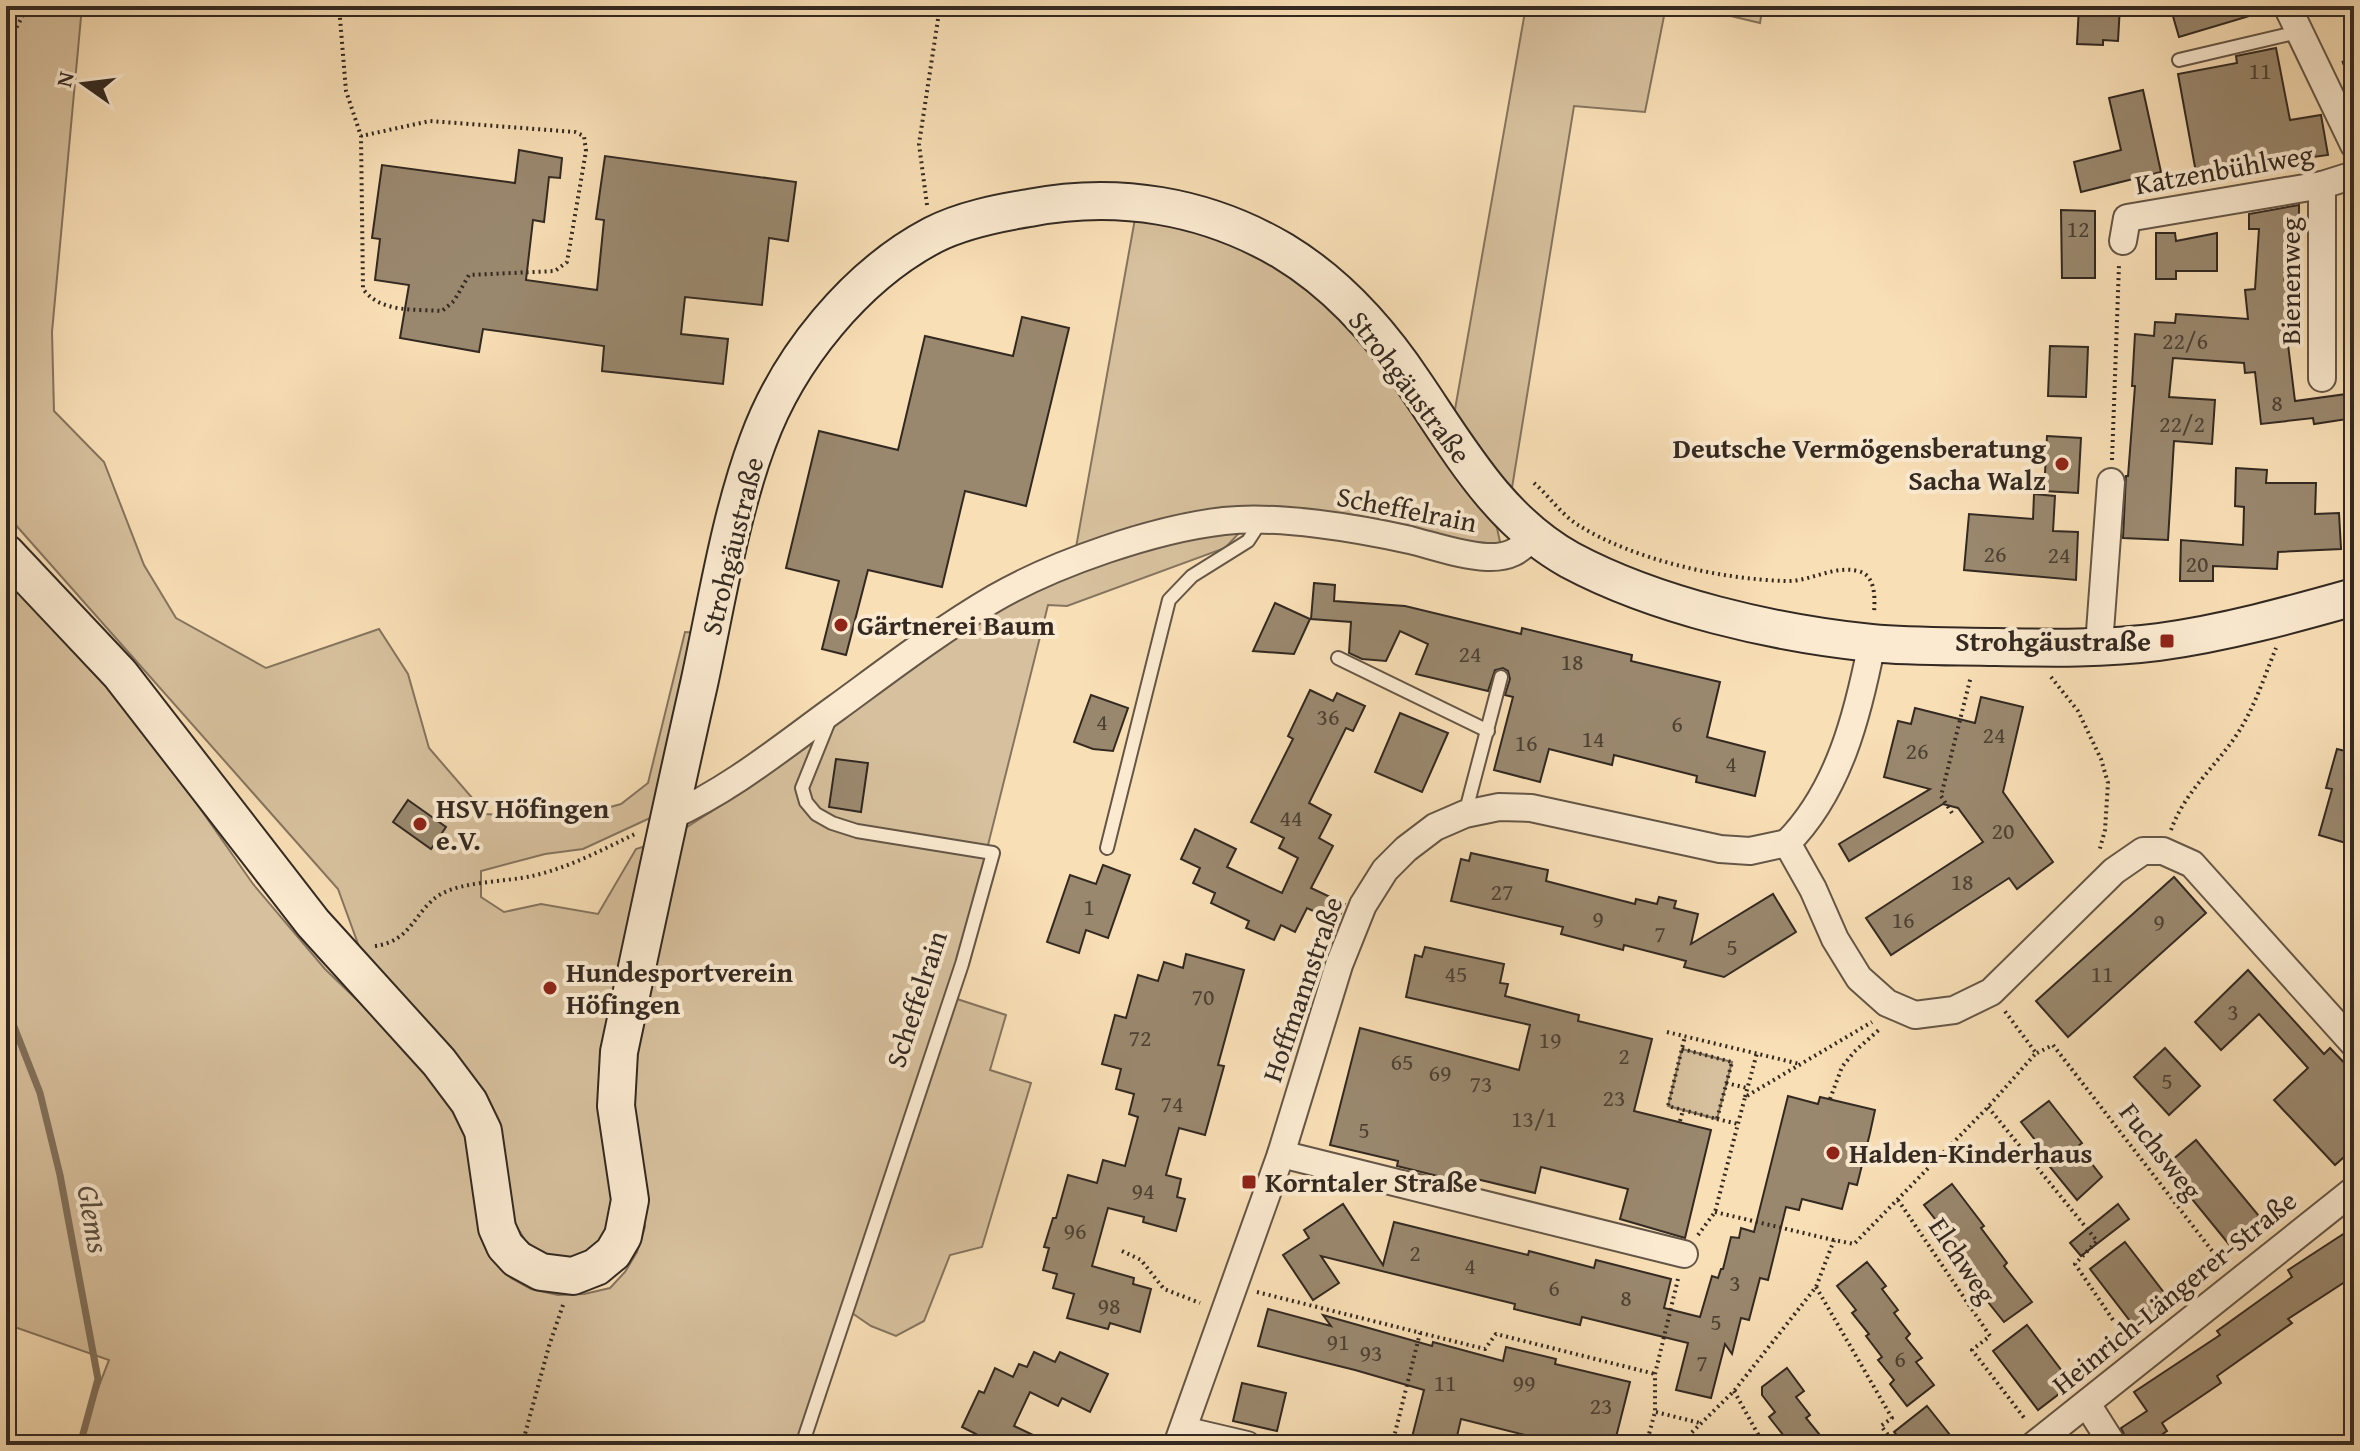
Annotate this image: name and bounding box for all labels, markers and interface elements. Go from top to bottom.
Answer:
north arrow [44,44,124,124]
house number: 11 [2248,53,2272,88]
text: N [47,68,82,90]
street label: Katzenbühlweg [2132,133,2316,204]
house number: 12 [2066,211,2090,246]
street label: Bienenweg [2269,217,2310,345]
street label: Strohgäustraße [1339,302,1482,472]
house number: 22/6 [2162,323,2208,358]
house number: 8 [2271,385,2283,420]
house number: 22/2 [2159,406,2205,441]
place label: Deutsche Vermögensberatung Sacha Walz [1673,427,2046,500]
street label: Strohgäustraße [690,453,773,639]
marker: Deutsche Vermögensberatung Sacha Walz [2053,455,2071,473]
street label: Scheffelrain [1334,475,1481,542]
house number: 26 [1983,536,2007,571]
house number: 24 [2047,537,2071,572]
house number: 20 [2185,546,2209,581]
place label: Gärtnerei Baum [857,604,1055,645]
marker: Gärtnerei Baum [832,616,850,634]
place label: Strohgäustraße [1955,620,2151,661]
marker: Strohgäustraße [2158,632,2176,650]
house number: 24 [1458,636,1482,671]
house number: 18 [1560,644,1584,679]
house number: 36 [1316,699,1340,734]
house number: 4 [1096,704,1108,739]
house number: 6 [1671,706,1683,741]
house number: 24 [1982,717,2006,752]
house number: 14 [1581,721,1605,756]
house number: 16 [1514,725,1538,760]
house number: 26 [1905,733,1929,768]
house number: 4 [1725,746,1737,781]
place label: HSV Höfingen e.V. [436,787,610,860]
house number: 44 [1279,800,1303,835]
house number: 20 [1991,813,2015,848]
marker: HSV Höfingen e.V. [411,815,429,833]
house number: 18 [1950,864,1974,899]
house number: 27 [1490,874,1514,909]
house number: 1 [1083,889,1095,924]
street label: Hoffmannstraße [1251,891,1352,1087]
house number: 9 [1592,901,1604,936]
house number: 16 [1891,902,1915,937]
house number: 9 [2153,904,2165,939]
house number: 7 [1654,916,1666,951]
street label: Scheffelrain [874,925,957,1072]
house number: 5 [1726,929,1738,964]
place label: Hundesportverein Höfingen [566,951,793,1024]
house number: 45 [1444,956,1468,991]
house number: 11 [2090,956,2114,991]
marker: Hundesportverein Höfingen [541,979,559,997]
house number: 70 [1191,979,1215,1014]
house number: 3 [2227,994,2239,1029]
house number: 72 [1128,1020,1152,1055]
house number: 19 [1538,1022,1562,1057]
house number: 2 [1618,1038,1630,1073]
house number: 65 [1390,1044,1414,1079]
house number: 69 [1428,1055,1452,1090]
house number: 5 [2161,1063,2173,1098]
house number: 73 [1469,1066,1493,1101]
house number: 23 [1602,1080,1626,1115]
house number: 74 [1160,1086,1184,1121]
street label: Fuchsweg [2110,1093,2213,1208]
house number: 13/1 [1511,1101,1557,1136]
house number: 5 [1358,1112,1370,1147]
place label: Halden-Kinderhaus [1849,1132,2093,1173]
marker: Halden-Kinderhaus [1824,1144,1842,1162]
place label: Korntaler Straße [1265,1161,1478,1202]
house number: 94 [1131,1173,1155,1208]
marker: Korntaler Straße [1240,1173,1258,1191]
street label: Heinrich-Längerer-Straße [2042,1180,2305,1403]
water label: Glems [66,1181,122,1256]
street label: Elchweg [1920,1208,2007,1311]
house number: 96 [1063,1213,1087,1248]
house number: 2 [1409,1235,1421,1270]
house number: 4 [1464,1248,1476,1283]
house number: 3 [1729,1265,1741,1300]
house number: 6 [1548,1270,1560,1305]
house number: 8 [1620,1280,1632,1315]
house number: 98 [1097,1288,1121,1323]
house number: 5 [1710,1304,1722,1339]
house number: 91 [1326,1324,1350,1359]
house number: 93 [1359,1335,1383,1370]
house number: 6 [1894,1341,1906,1376]
house number: 7 [1696,1345,1708,1380]
house number: 11 [1433,1365,1457,1400]
house number: 99 [1512,1365,1536,1400]
house number: 23 [1589,1388,1613,1423]

